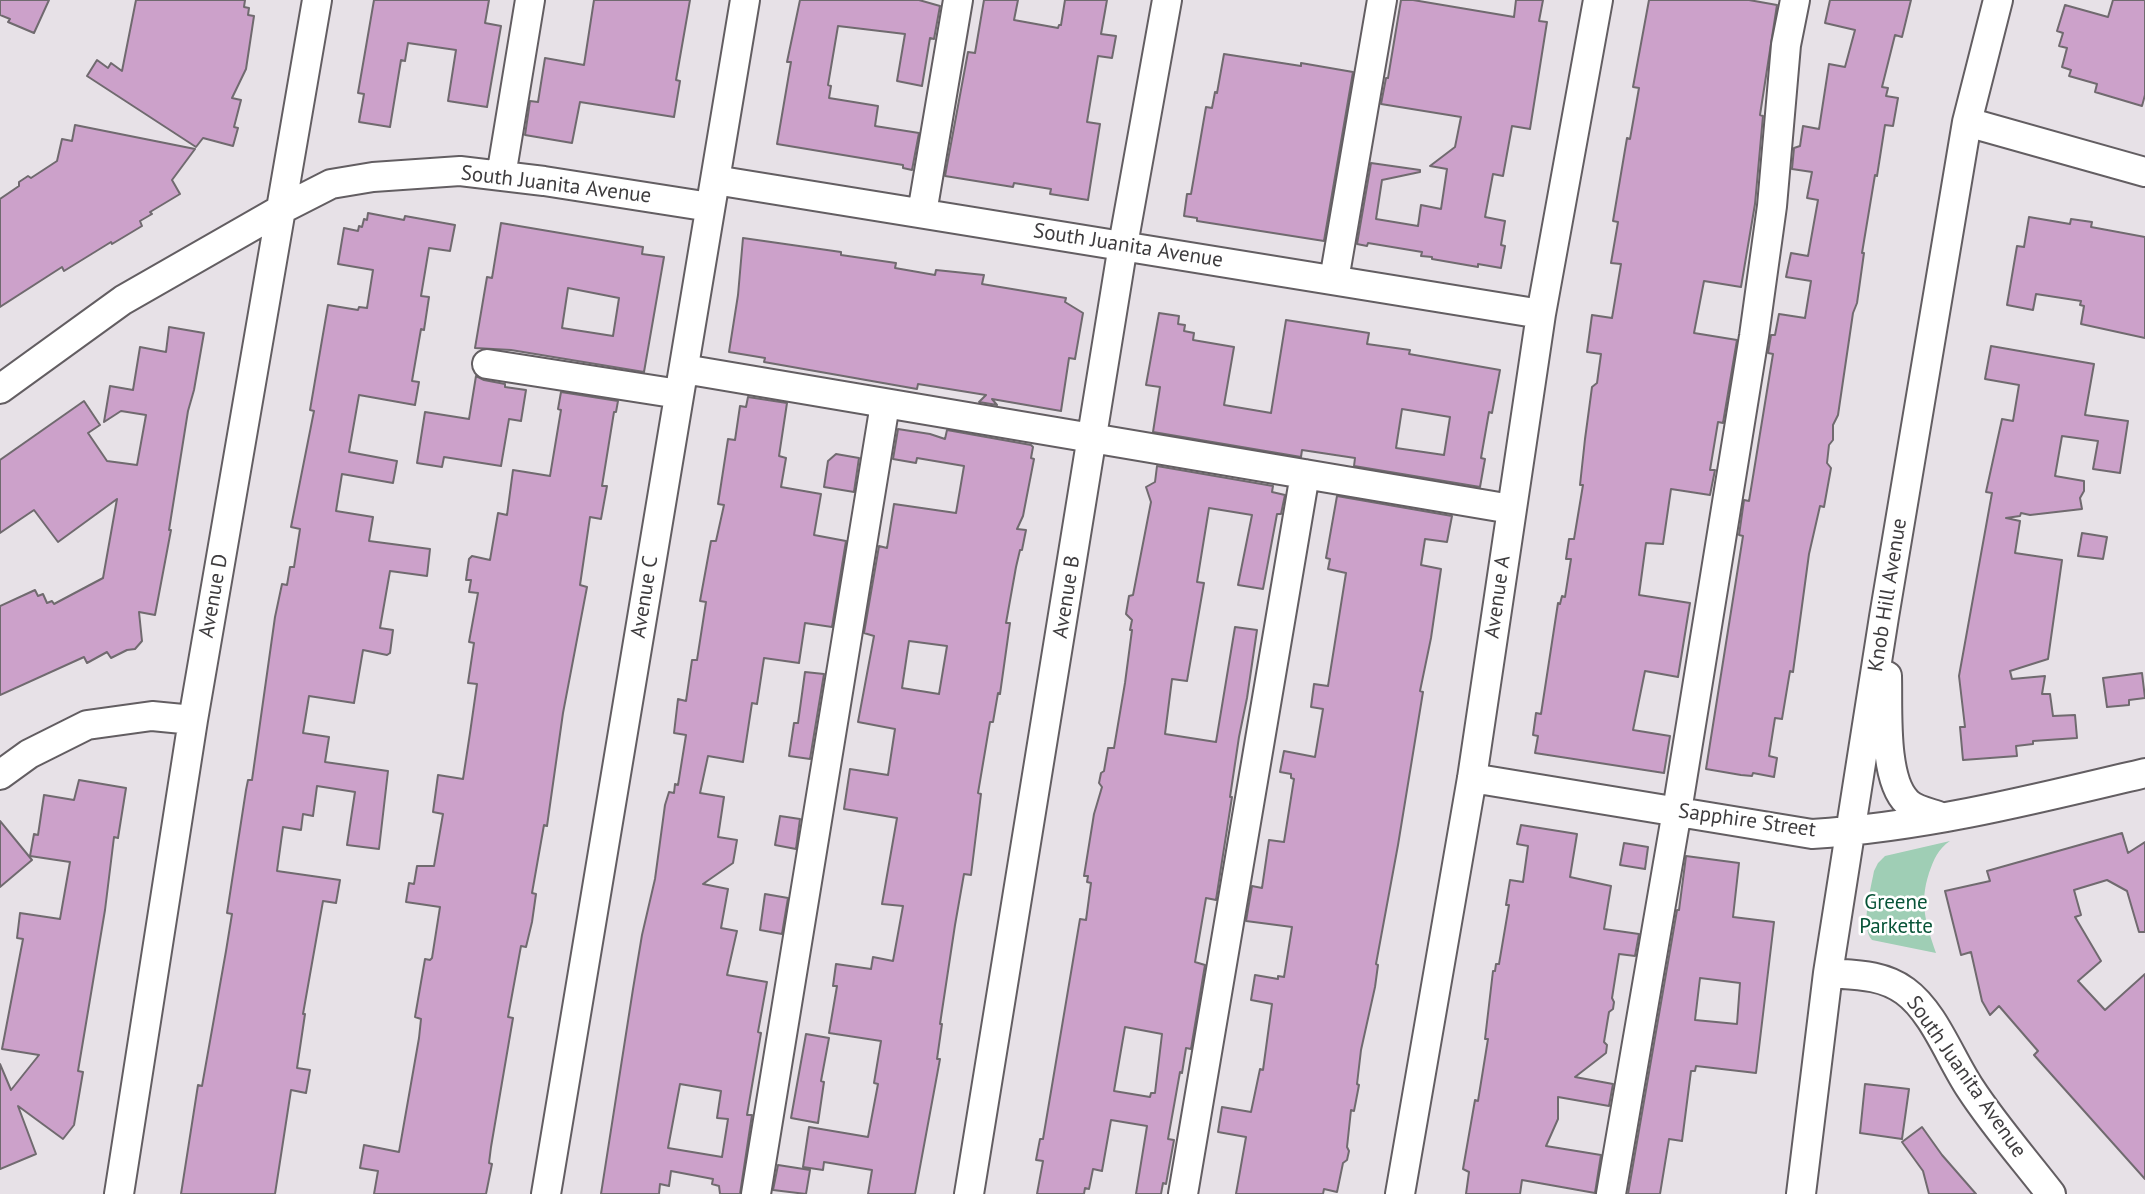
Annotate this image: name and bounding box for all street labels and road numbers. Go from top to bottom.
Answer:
street label: South Juanita Avenue [459,161,653,209]
street label: South Juanita Avenue [1031,219,1225,273]
street label: Knob Hill Avenue [1863,516,1913,674]
street label: Avenue D [194,552,234,640]
street label: Avenue C [626,554,664,640]
street label: Avenue B [1048,554,1086,640]
street label: Avenue A [1480,554,1516,640]
street label: Sapphire Street [1677,799,1817,843]
street label: South Juanita Avenue [1901,991,2031,1163]

